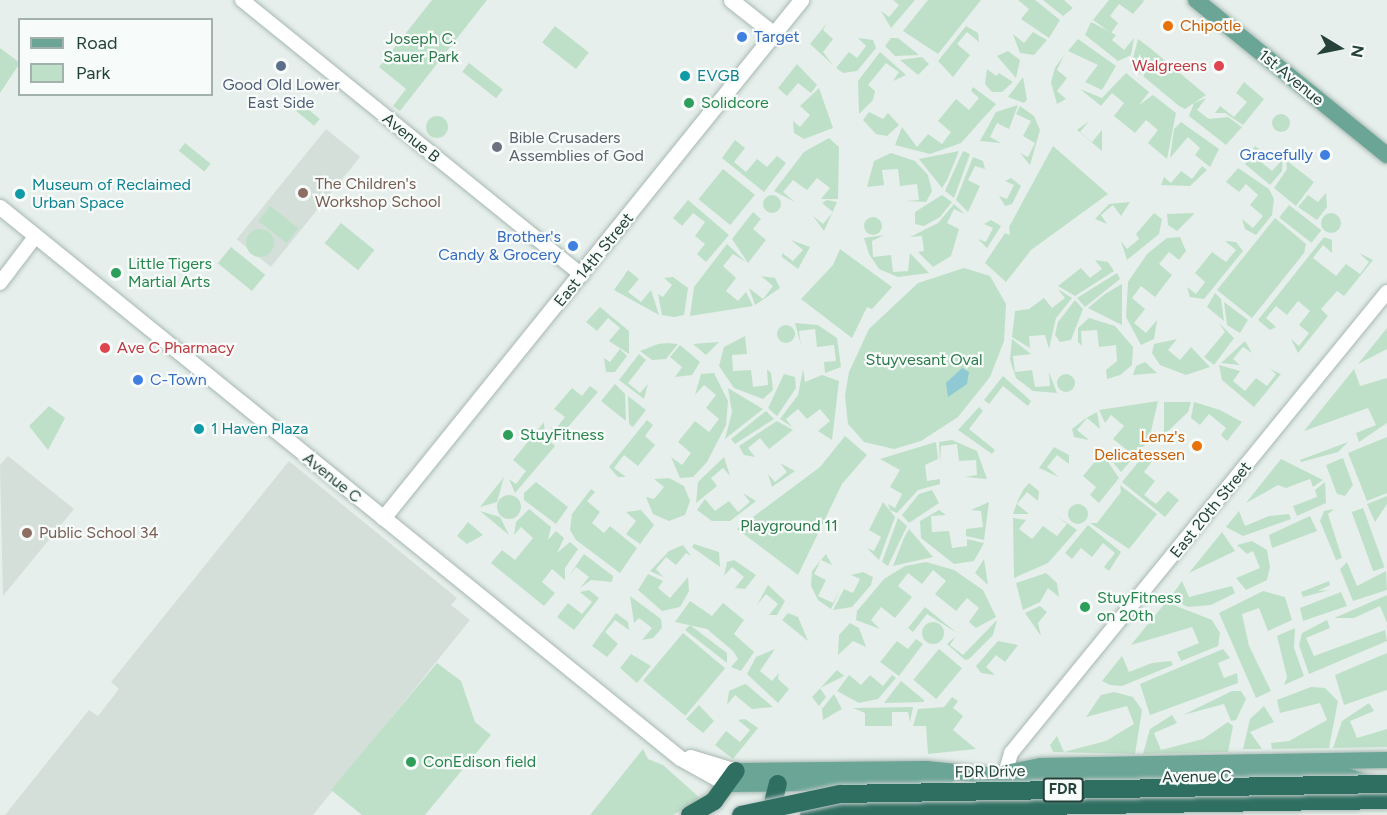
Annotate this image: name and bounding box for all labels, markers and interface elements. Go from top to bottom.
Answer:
place label: Chipotle [1180,16,1241,36]
legend [18,18,213,96]
north arrow [1309,18,1369,78]
marker: Chipotle [1161,19,1175,33]
place label: Target [754,27,800,47]
park label: Joseph C. Sauer Park [383,29,459,67]
marker: Target [735,30,749,44]
text: Road [76,32,117,54]
text: N [1347,43,1368,59]
street label: 1st Avenue [1255,46,1327,110]
place label: Walgreens [1132,56,1207,76]
marker: Good Old Lower East Side [274,59,288,73]
marker: Walgreens [1212,59,1226,73]
text: Park [76,62,110,84]
place label: EVGB [697,66,739,86]
marker: EVGB [678,69,692,83]
place label: Good Old Lower East Side [222,75,340,113]
place label: Solidcore [701,93,769,113]
marker: Solidcore [682,96,696,110]
street label: Avenue B [379,109,443,167]
place label: Bible Crusaders Assemblies of God [509,128,644,166]
marker: Bible Crusaders Assemblies of God [490,140,504,154]
place label: Gracefully [1240,145,1313,165]
marker: Gracefully [1318,148,1332,162]
place label: The Children's Workshop School [315,174,441,212]
place label: Museum of Reclaimed Urban Space [32,175,191,213]
marker: The Children's Workshop School [296,186,310,200]
marker: Museum of Reclaimed Urban Space [13,187,27,201]
street label: East 14th Street [550,209,638,311]
place label: Brother's Candy & Grocery [438,227,561,265]
marker: Brother's Candy & Grocery [566,239,580,253]
place label: Little Tigers Martial Arts [128,254,212,292]
marker: Little Tigers Martial Arts [109,266,123,280]
place label: Ave C Pharmacy [117,338,234,358]
marker: Ave C Pharmacy [98,341,112,355]
park label: Stuyvesant Oval [866,350,982,370]
place label: C-Town [150,370,207,390]
marker: C-Town [131,373,145,387]
place label: 1 Haven Plaza [211,419,308,439]
marker: 1 Haven Plaza [192,422,206,436]
place label: StuyFitness [520,425,604,445]
place label: Lenz's Delicatessen [1094,427,1185,465]
marker: StuyFitness [501,428,515,442]
marker: Lenz's Delicatessen [1190,439,1204,453]
street label: Avenue C [299,449,365,507]
street label: East 20th Street [1166,458,1256,562]
park label: Playground 11 [740,516,838,536]
place label: Public School 34 [39,523,158,543]
marker: Public School 34 [20,526,34,540]
place label: StuyFitness on 20th [1097,588,1181,626]
marker: StuyFitness on 20th [1078,600,1092,614]
place label: ConEdison field [423,752,536,772]
marker: ConEdison field [404,755,418,769]
street label: FDR Drive [955,762,1025,782]
street label: Avenue C [1162,767,1232,787]
road number: FDR [1042,778,1084,802]

